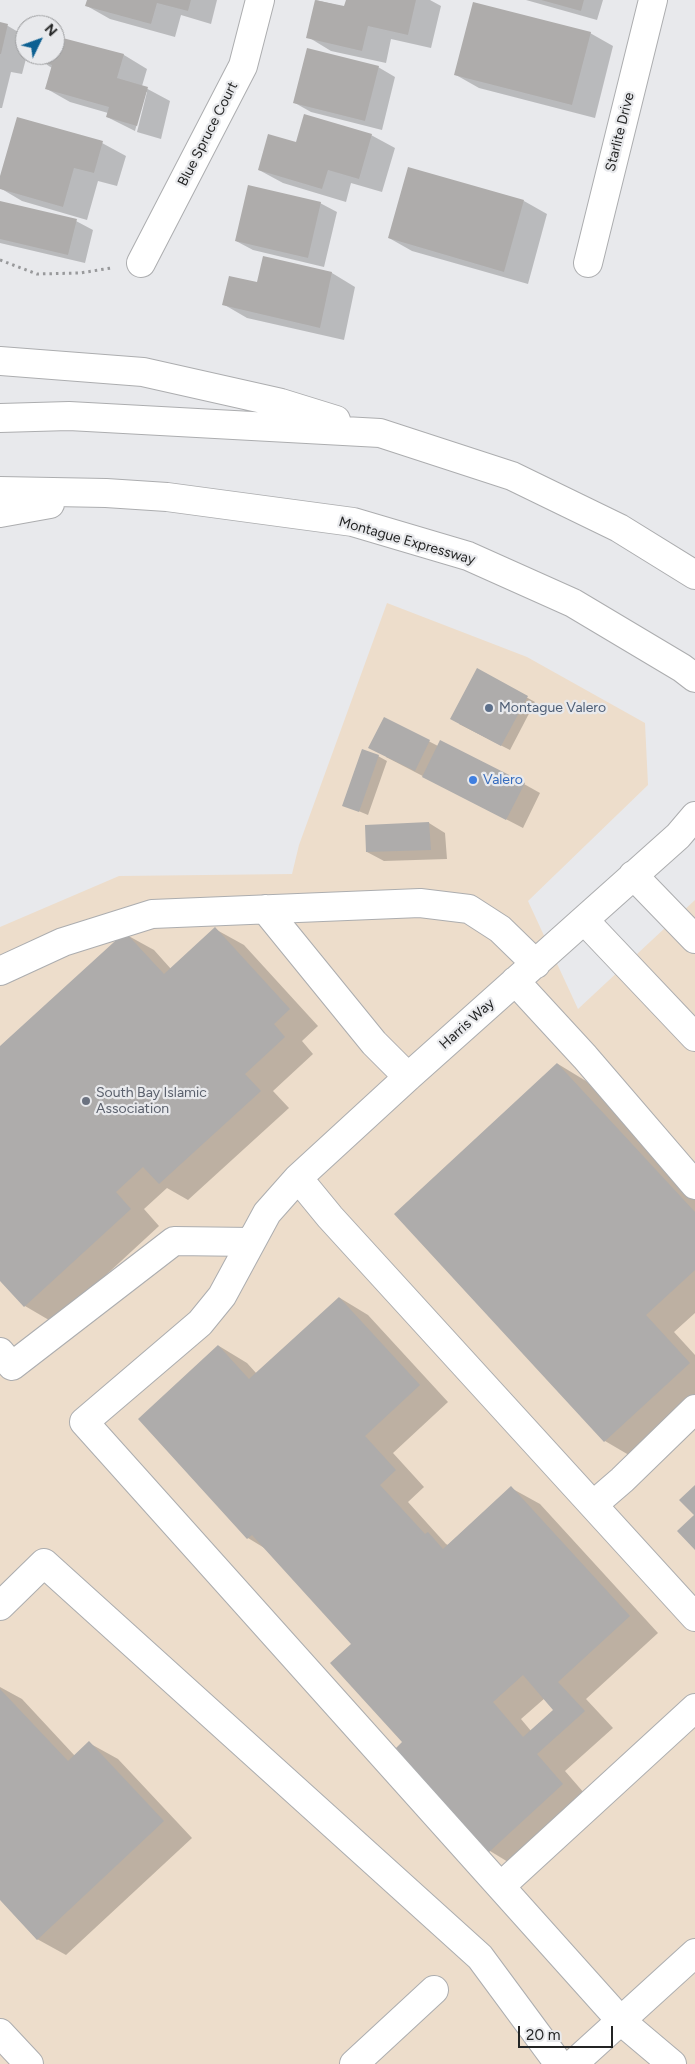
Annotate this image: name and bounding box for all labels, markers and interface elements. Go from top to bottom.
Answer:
north arrow [15,15,65,65]
text: N [41,21,61,40]
street label: Blue Spruce Court [174,79,242,189]
street label: Starlite Drive [602,91,638,173]
street label: Montague Expressway [337,513,477,569]
place label: Montague Valero [499,700,606,716]
marker: Montague Valero [483,702,495,714]
place label: Valero [483,772,523,788]
marker: Valero [467,774,479,786]
street label: Harris Way [436,995,498,1053]
place label: South Bay Islamic Association [96,1085,207,1118]
marker: South Bay Islamic Association [80,1095,92,1107]
scale bar [520,2016,615,2048]
text: 20 m [526,2026,560,2044]

